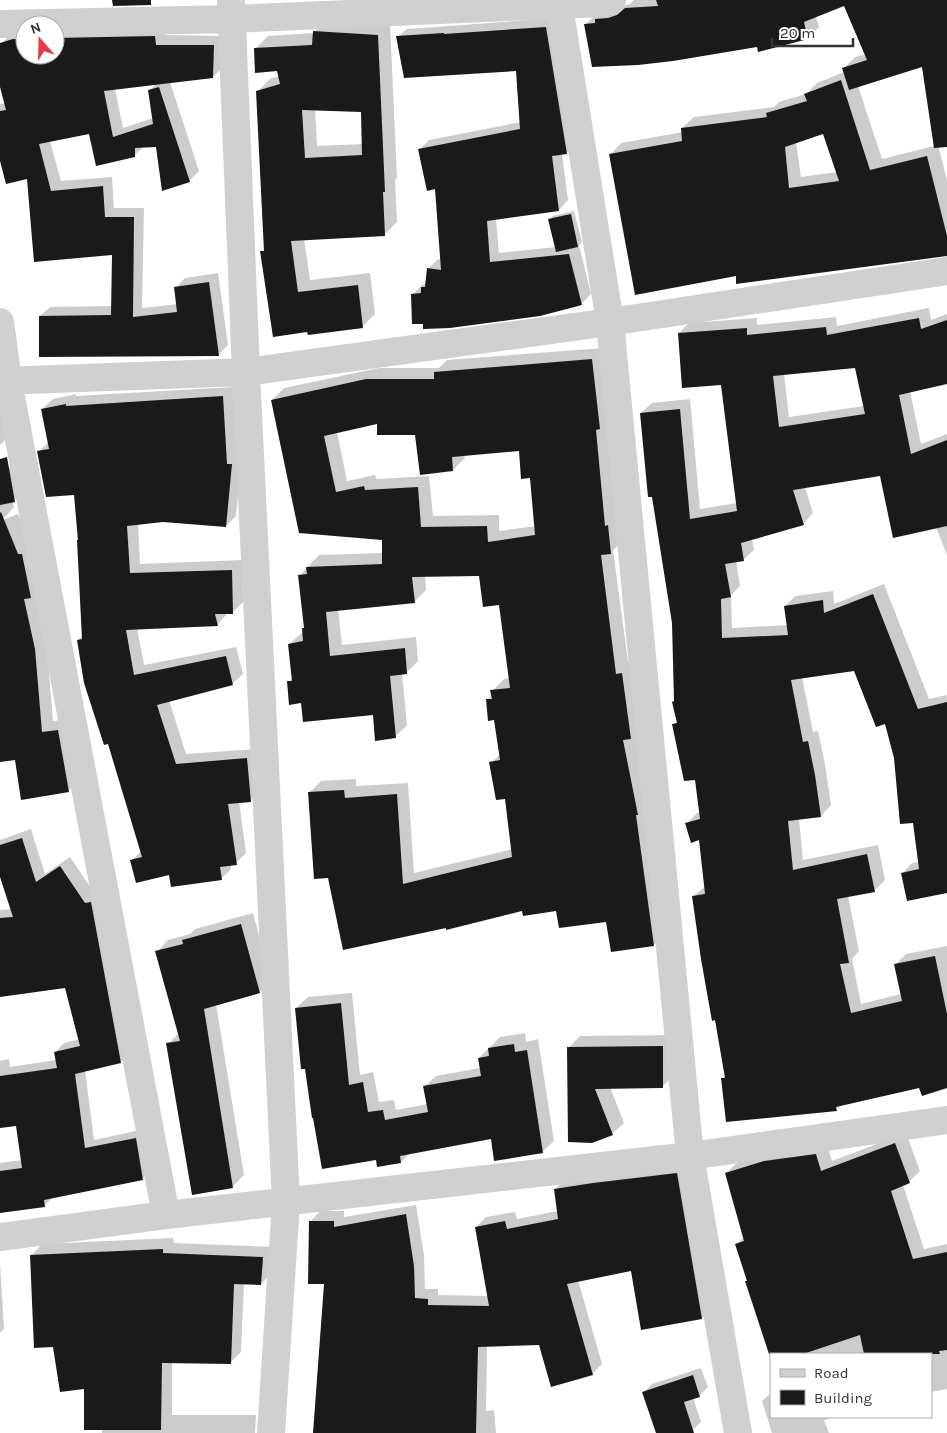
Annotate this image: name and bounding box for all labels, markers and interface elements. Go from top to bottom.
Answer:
north arrow [15,15,65,65]
scale bar [772,15,853,47]
text: N [28,19,43,38]
text: 20 m [780,24,815,42]
legend [770,1353,932,1418]
text: Road [814,1364,849,1382]
text: Building [814,1389,872,1407]

